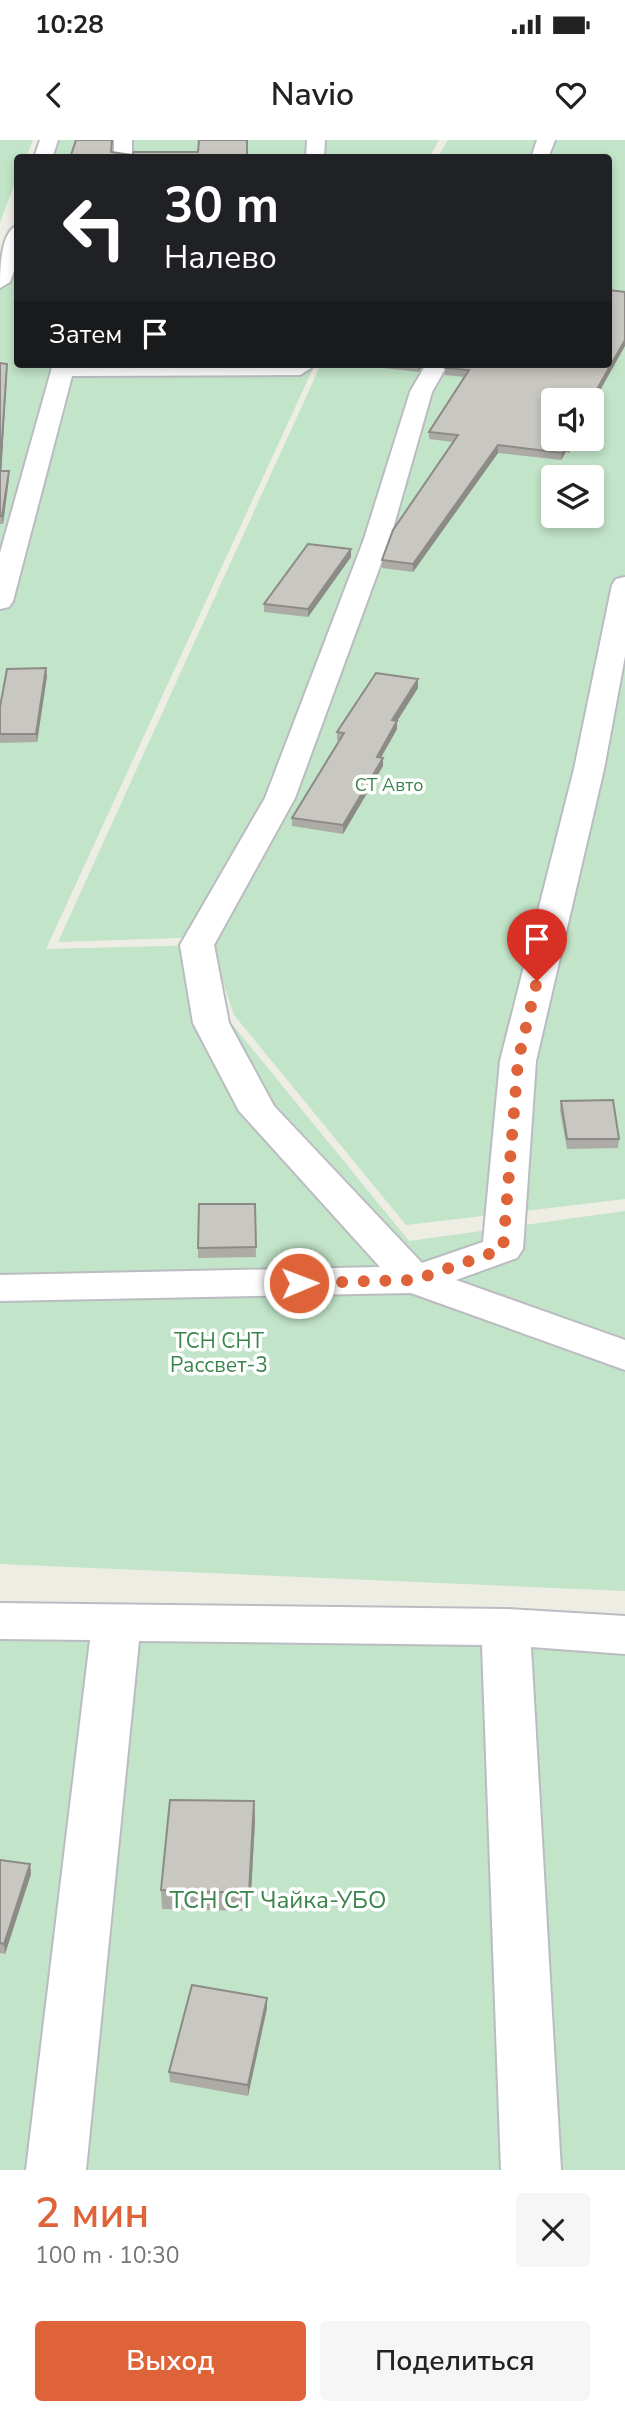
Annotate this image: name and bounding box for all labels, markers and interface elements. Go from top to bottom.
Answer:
text: 10:28 [35,7,104,42]
text: Navio [271,73,354,116]
icon: back [35,76,73,114]
icon: heart [552,76,590,114]
text: 30 m [164,172,279,239]
icon: left [49,182,140,273]
text: Налево [164,236,277,279]
icon: arrive [136,315,174,353]
text: Затем [49,317,122,352]
map controls [541,388,604,528]
button: sound [541,388,604,451]
button: layers [541,465,604,528]
park label: СТ Авто [355,773,423,797]
pin [507,909,567,981]
icon: arrive [518,920,556,958]
position arrow [262,1246,336,1320]
park label: ТСН СНТ Рассвет-3 [170,1327,268,1379]
park label: ТСН СТ Чайка-УБО [170,1884,386,1916]
text: 2 мин [35,2185,149,2242]
button: close [516,2193,590,2267]
text: 100 m · 10:30 [35,2240,180,2271]
button: Выход [35,2321,306,2401]
button: Поделиться [320,2321,590,2401]

